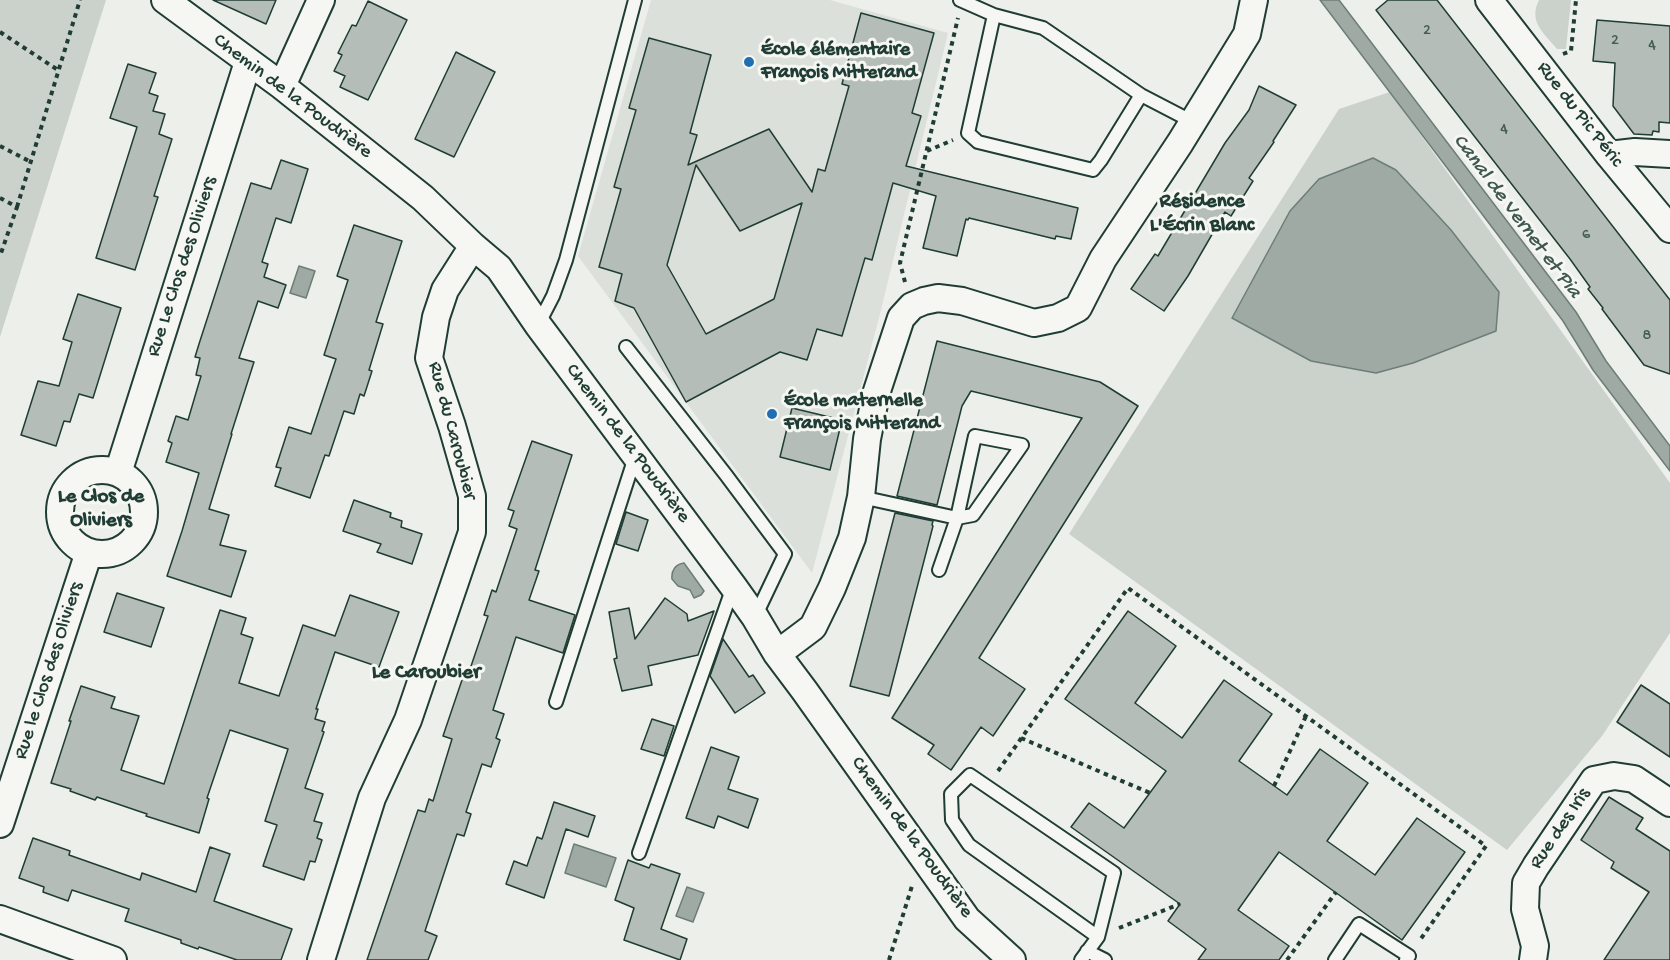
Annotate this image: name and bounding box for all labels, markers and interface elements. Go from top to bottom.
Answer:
house number: 2 [1423,22,1431,42]
street label: Chemin de la Poudrière [208,29,376,165]
house number: 2 [1611,32,1619,52]
house number: 4 [1648,37,1656,57]
place label: École élémentaire François Mitterand [761,39,917,86]
marker: École élémentaire François Mitterand [742,55,756,69]
street label: Rue du Pic Péric [1530,57,1628,173]
house number: 4 [1500,121,1508,141]
water label: Canal de Vernet et Pia [1446,130,1586,304]
street label: Rue Le Clos des Oliviers [143,174,223,360]
district label: Résidence L'Écrin Blanc [1150,190,1254,240]
house number: 6 [1582,226,1590,246]
house number: 8 [1643,327,1651,347]
street label: Rue du Caroubier [421,359,481,503]
street label: Chemin de la Poudrière [559,360,695,528]
place label: École maternelle François Mitterand [784,390,940,437]
marker: École maternelle François Mitterand [765,407,779,421]
district label: Le Clos de Oliviers [58,485,144,535]
street label: Rue le Clos des Oliviers [10,579,90,763]
district label: Le Caroubier [372,661,480,687]
street label: Chemin de la Poudrière [844,753,978,923]
street label: Rue des Iris [1525,784,1597,874]

